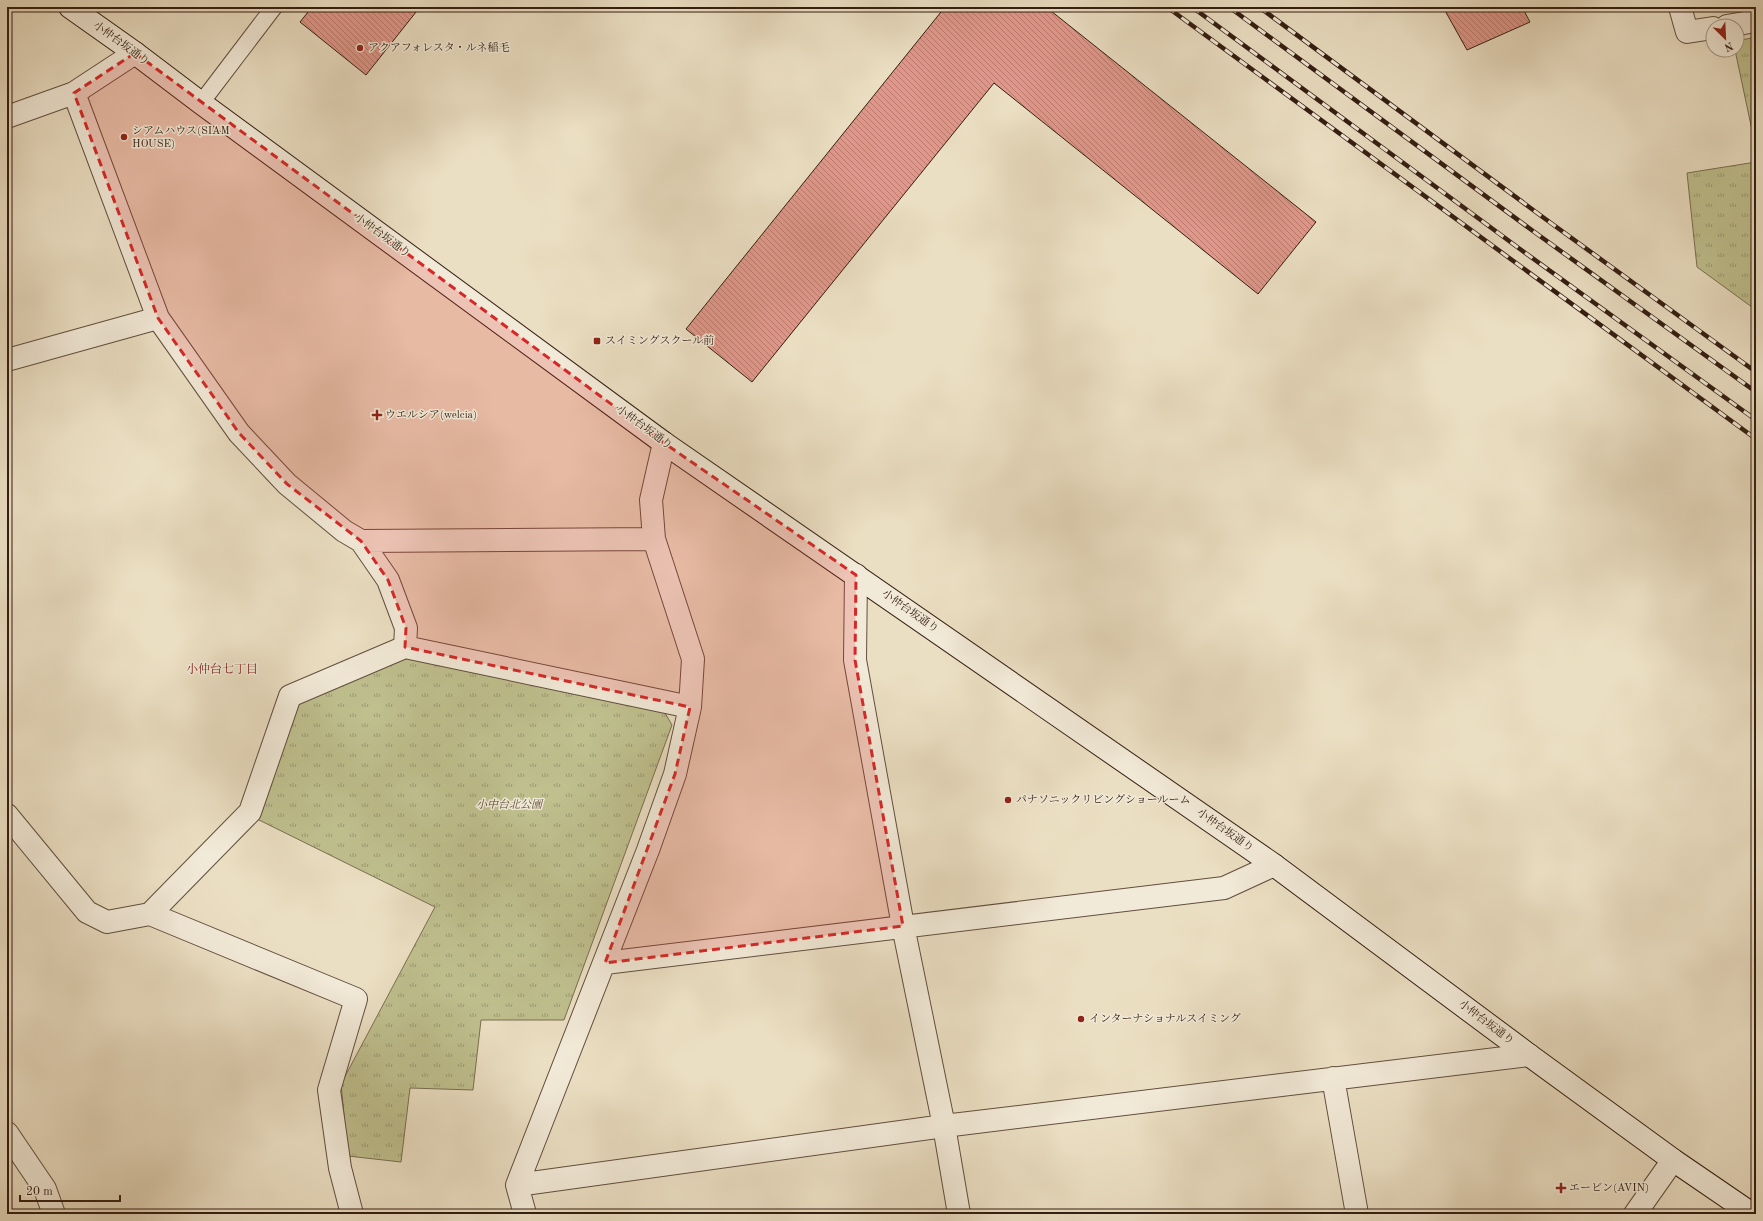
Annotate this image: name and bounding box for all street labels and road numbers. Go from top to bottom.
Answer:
street label: 小仲台坂通り [91,19,152,68]
street label: 小仲台坂通り [352,211,413,260]
street label: 小仲台坂通り [614,403,675,452]
street label: 小仲台坂通り [880,587,941,635]
street label: 小仲台坂通り [1195,806,1256,854]
street label: 小仲台坂通り [1456,997,1517,1047]

